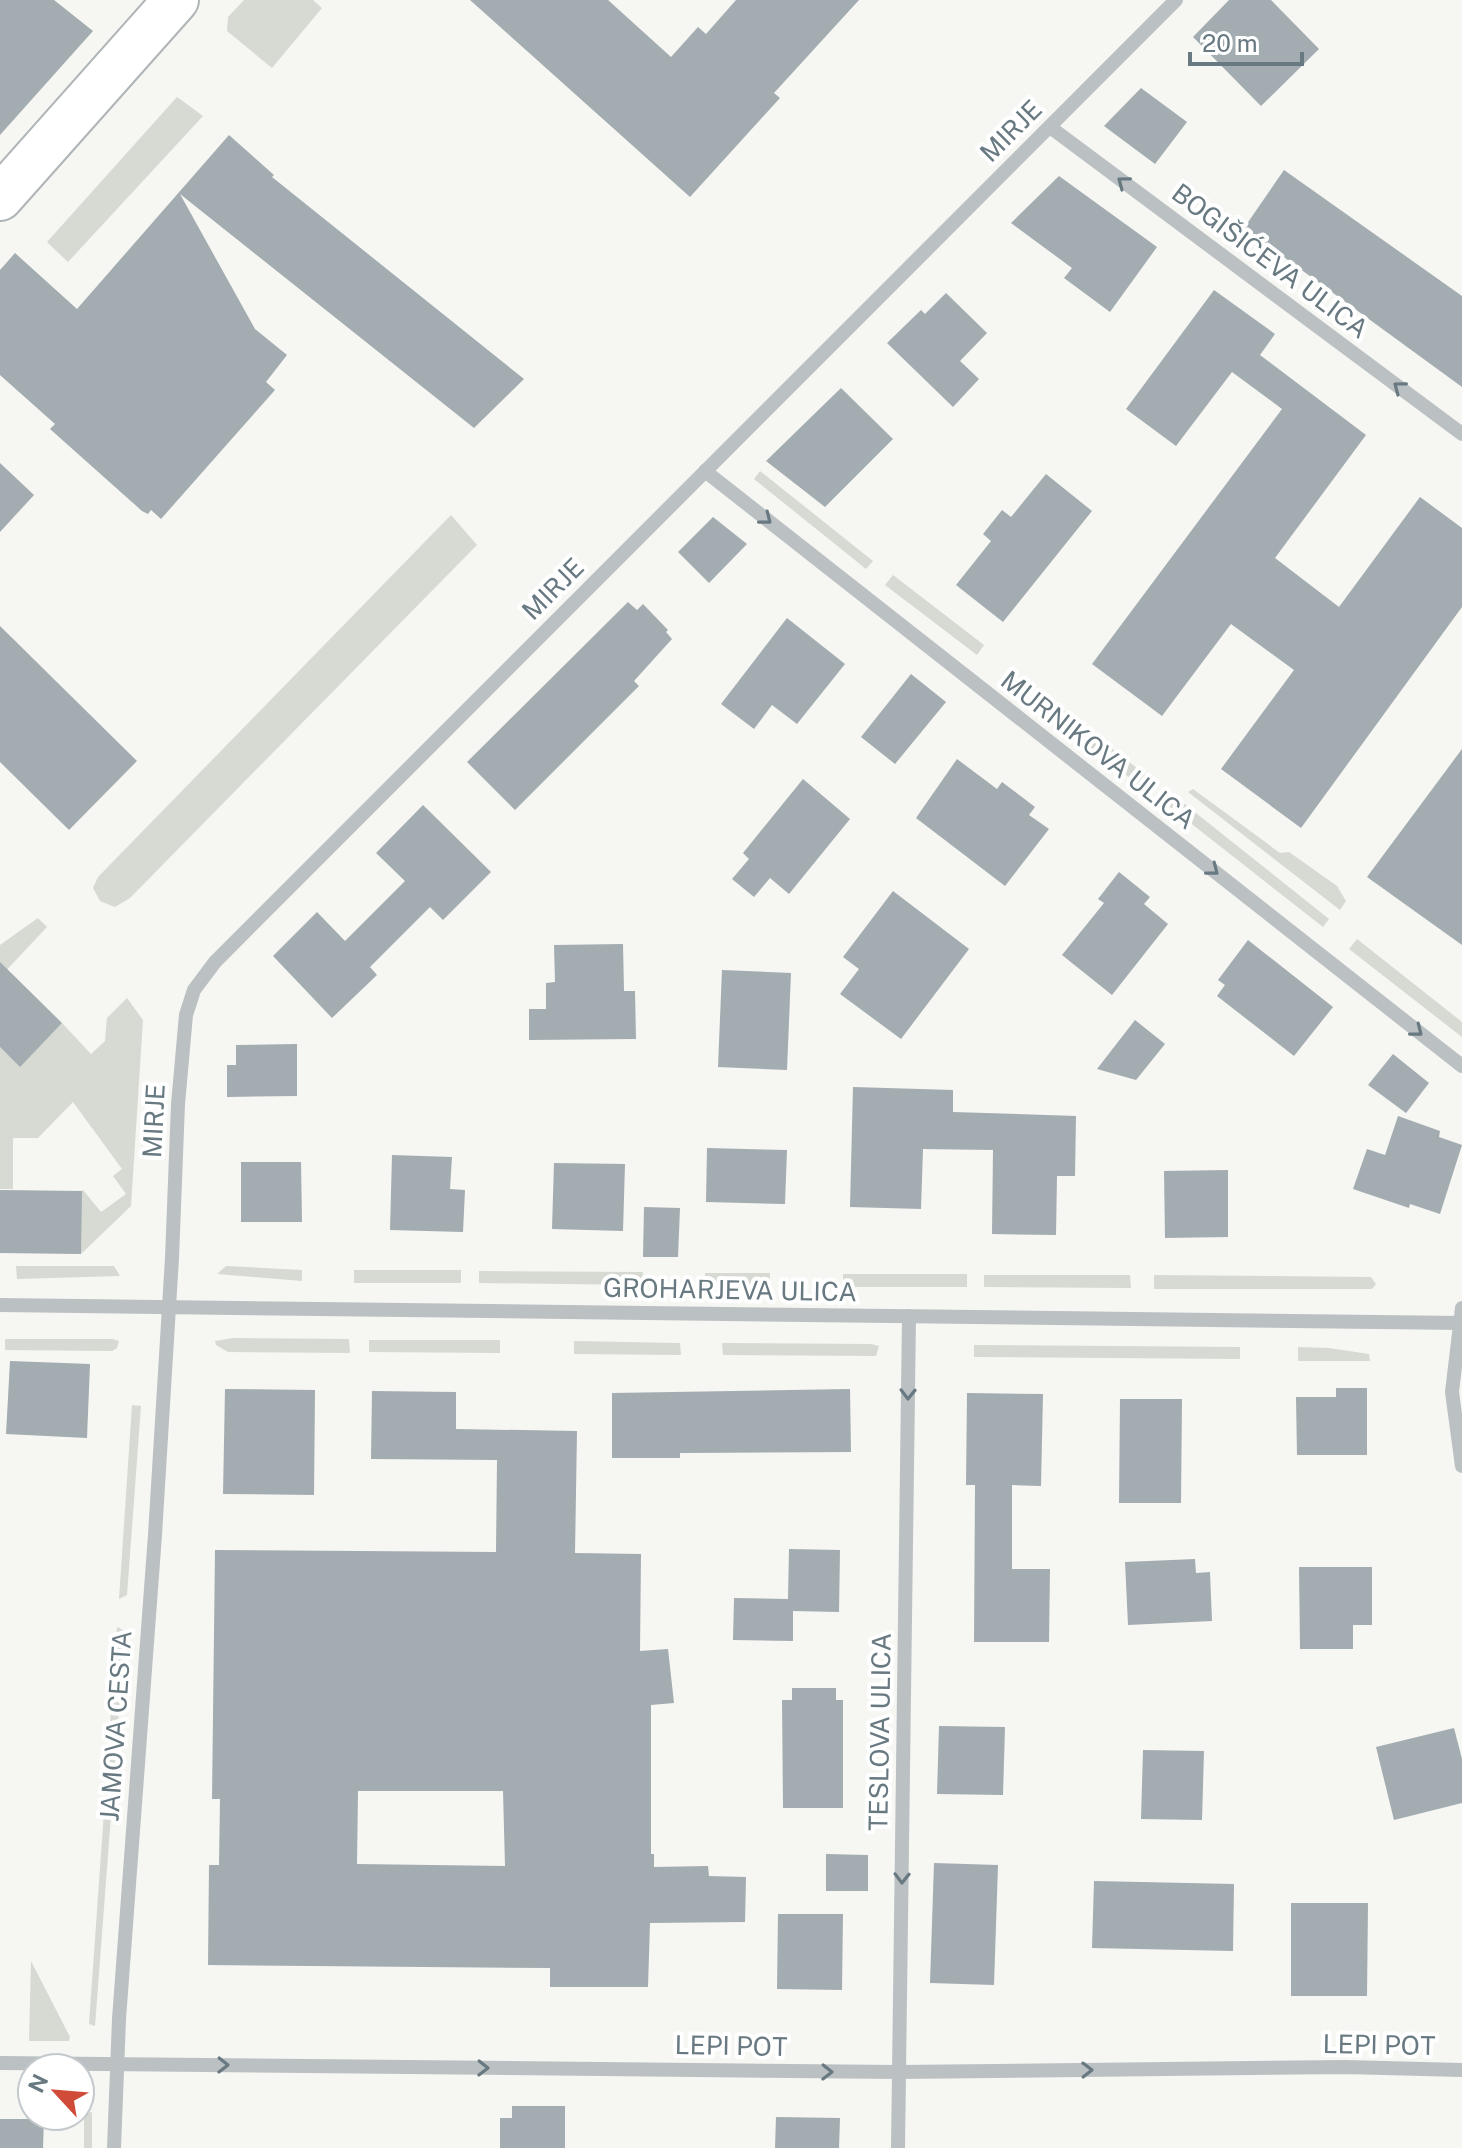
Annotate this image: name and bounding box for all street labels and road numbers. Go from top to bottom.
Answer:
street label: MIRJE [973,93,1048,168]
street label: BOGIŠIĆEVA ULICA [1166,177,1374,344]
street label: MIRJE [515,551,590,626]
street label: MURNIKOVA ULICA [995,664,1202,835]
street label: MIRJE [136,1083,171,1159]
street label: GROHARJEVA ULICA [603,1272,857,1307]
street label: JAMOVA CESTA [93,1629,138,1823]
street label: TESLOVA ULICA [862,1633,897,1831]
street label: LEPI POT [1322,2028,1436,2061]
street label: LEPI POT [674,2029,788,2062]

